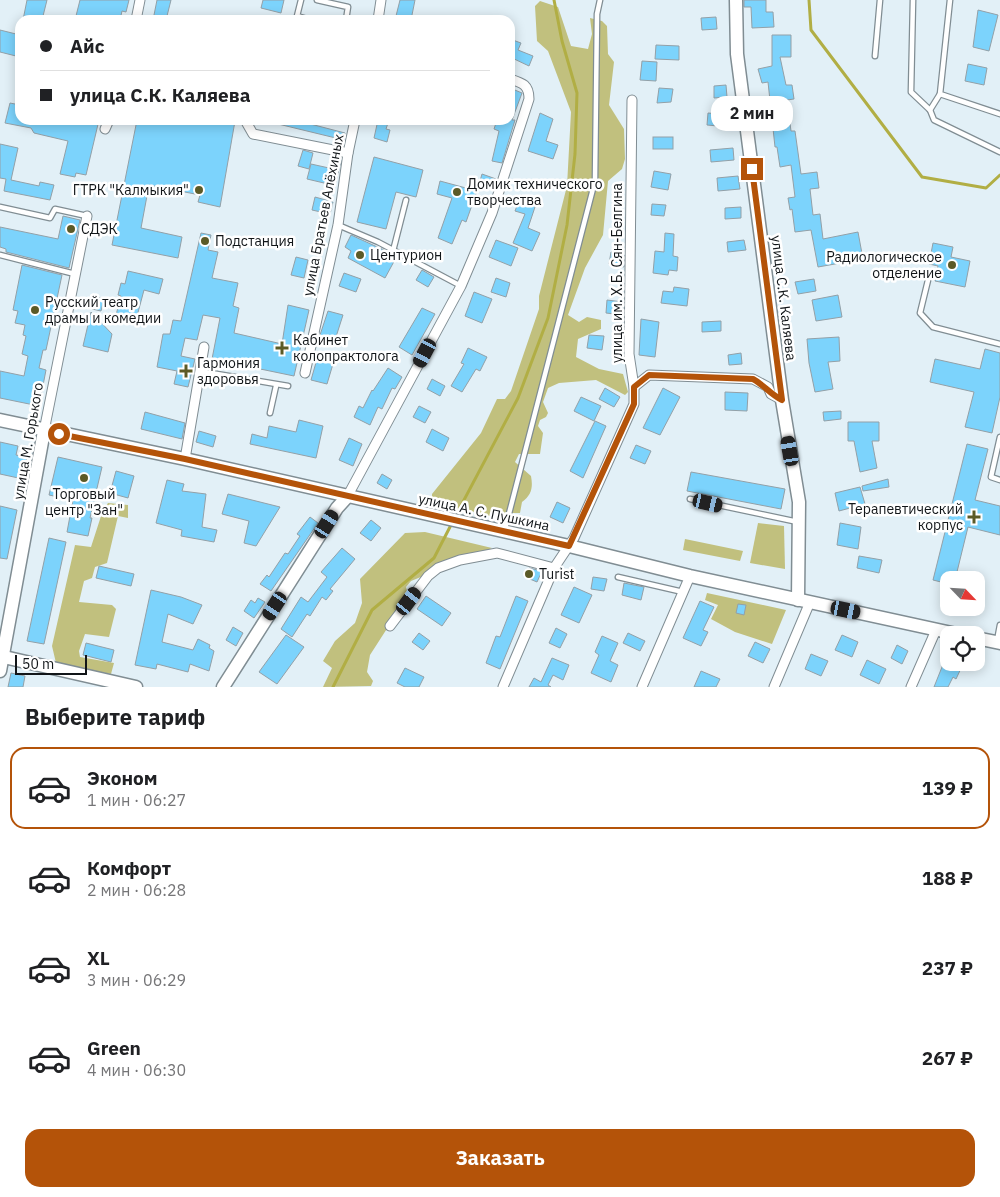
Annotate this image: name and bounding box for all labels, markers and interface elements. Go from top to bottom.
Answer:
text: Айс [70,34,104,58]
text: улица С.К. Каляева [70,83,251,107]
callout: 2 мин [711,96,793,132]
text: 2 мин [730,103,774,123]
street label: улица Братьев Алёхиных [298,133,348,297]
route end [741,158,763,180]
place label: Домик технического творчества [467,175,603,209]
place label: ГТРК "Калмыкия" [73,181,189,199]
street label: улица им. Х.Б. Сян-Белгина [608,182,626,363]
marker: ГТРК "Калмыкия" [193,184,205,196]
marker: Домик технического творчества [451,186,463,198]
place label: СДЭК [81,220,118,238]
marker: СДЭК [65,223,77,235]
place label: Подстанция [215,232,294,250]
street label: улица С.К. Каляева [767,234,801,362]
marker: Подстанция [199,235,211,247]
place label: Центурион [370,246,442,264]
place label: Радиологическое отделение [826,248,942,282]
marker: Центурион [354,249,366,261]
marker: Радиологическое отделение [946,259,958,271]
place label: Русский театр драмы и комедии [45,293,161,327]
marker: Русский театр драмы и комедии [29,304,41,316]
place label: Кабинет колопрактолога [293,331,399,365]
car [411,336,438,370]
marker: Кабинет колопрактолога [275,341,289,355]
place label: Гармония здоровья [197,354,260,388]
marker: Гармония здоровья [179,364,193,378]
street label: улица М. Горького [9,381,47,501]
route start [48,423,70,445]
car [780,435,799,467]
marker: Торговый центр "Зан" [78,472,90,484]
place label: Торговый центр "Зан" [45,485,123,519]
street label: улица А. С. Пушкина [417,489,552,535]
car [691,492,724,514]
place label: Терапевтический корпус [848,500,963,534]
car [312,507,341,541]
marker: Терапевтический корпус [967,510,981,524]
place label: Turist [539,565,575,583]
marker: Turist [523,568,535,580]
north arrow [940,571,985,616]
map controls [940,571,985,671]
car [393,585,424,617]
car [260,589,289,623]
car [829,600,862,620]
button: locate [940,626,985,671]
scale bar [15,652,88,675]
text: 50 m [22,655,54,673]
text: Выберите тариф [25,702,205,731]
icon: car [27,766,72,811]
text: Эконом [87,766,158,790]
text: 139 ₽ [922,776,973,800]
text: 1 мин · 06:27 [87,790,186,810]
icon: car [27,856,72,901]
text: Комфорт [87,856,171,880]
text: 188 ₽ [922,866,973,890]
text: 2 мин · 06:28 [87,880,186,900]
icon: car [27,946,72,991]
text: XL [87,946,110,970]
text: 237 ₽ [922,956,973,980]
text: 3 мин · 06:29 [87,970,186,990]
icon: car [27,1036,72,1081]
text: Green [87,1036,141,1060]
text: 267 ₽ [922,1046,973,1070]
text: 4 мин · 06:30 [87,1060,186,1080]
button: Заказать [25,1129,975,1187]

